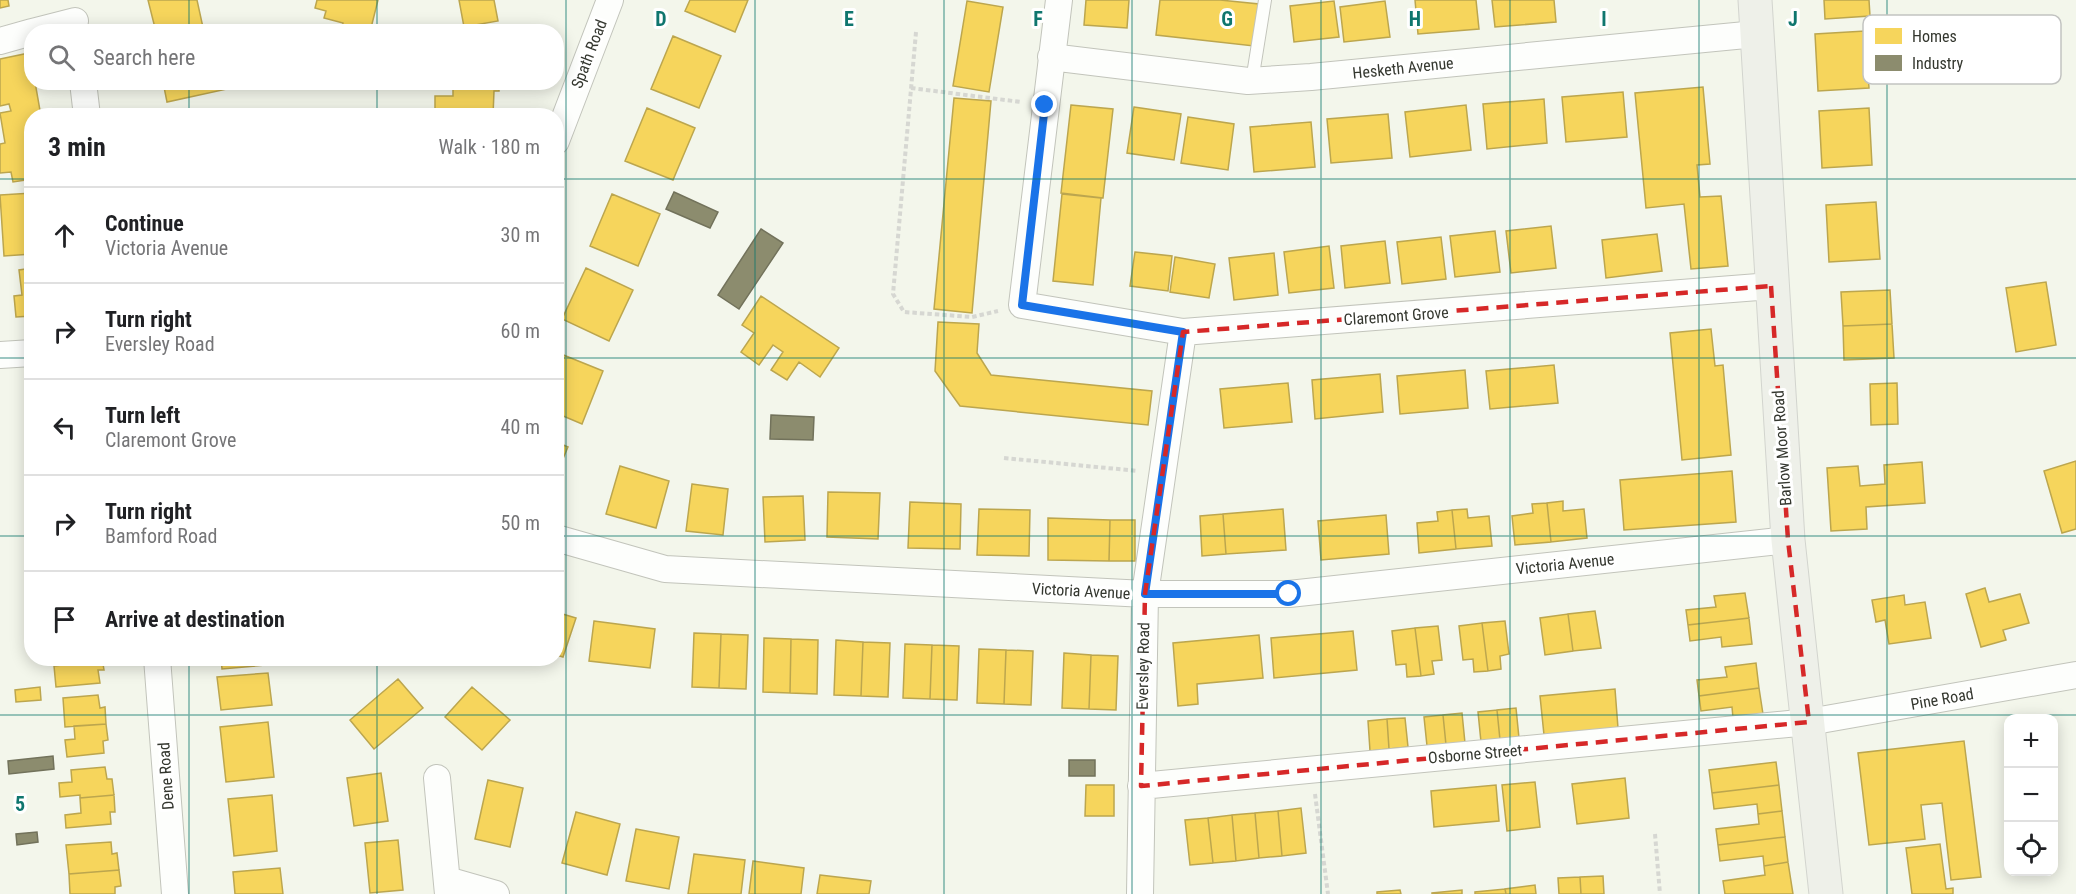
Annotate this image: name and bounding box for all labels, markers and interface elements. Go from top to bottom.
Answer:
text: D [655,7,667,31]
text: E [844,7,854,31]
text: F [1033,7,1043,31]
text: G [1221,7,1233,31]
text: H [1409,7,1421,31]
text: I [1601,7,1607,31]
text: J [1788,7,1798,31]
legend [1863,15,2061,84]
street label: Spath Road [567,17,611,91]
search box [24,24,564,90]
text: Homes [1912,27,1957,46]
icon: search [45,41,78,74]
text: Search here [93,45,195,70]
street label: Hesketh Avenue [1352,53,1454,83]
text: Industry [1912,54,1963,73]
route end [1031,91,1057,117]
text: 3 min [48,132,106,162]
text: Walk · 180 m [439,135,540,159]
text: Continue [105,211,184,236]
icon: ahead [48,219,81,252]
text: 30 m [501,223,540,247]
text: Victoria Avenue [105,236,228,260]
street label: Claremont Grove [1343,303,1449,329]
text: Turn right [105,307,192,332]
icon: right [48,315,81,348]
text: 60 m [501,319,540,343]
text: Eversley Road [105,332,215,356]
street label: Barlow Moor Road [1768,390,1796,506]
text: Turn left [105,403,180,428]
icon: left [48,411,81,444]
text: 40 m [501,415,540,439]
text: Claremont Grove [105,428,237,452]
text: Turn right [105,499,192,524]
icon: right [48,507,81,540]
text: 50 m [501,511,540,535]
text: Bamford Road [105,524,218,548]
street label: Victoria Avenue [1515,549,1615,579]
street label: Victoria Avenue [1031,579,1131,603]
route start [1275,580,1301,606]
icon: arrive [48,603,81,636]
text: Arrive at destination [105,607,285,632]
street label: Eversley Road [1133,622,1153,710]
street label: Pine Road [1909,684,1975,714]
map controls [2004,714,2058,876]
button: + [2004,714,2058,768]
street label: Osborne Street [1427,740,1523,768]
street label: Dene Road [154,742,178,810]
button: − [2004,768,2058,822]
text: 5 [15,792,25,816]
button: locate [2004,822,2058,876]

